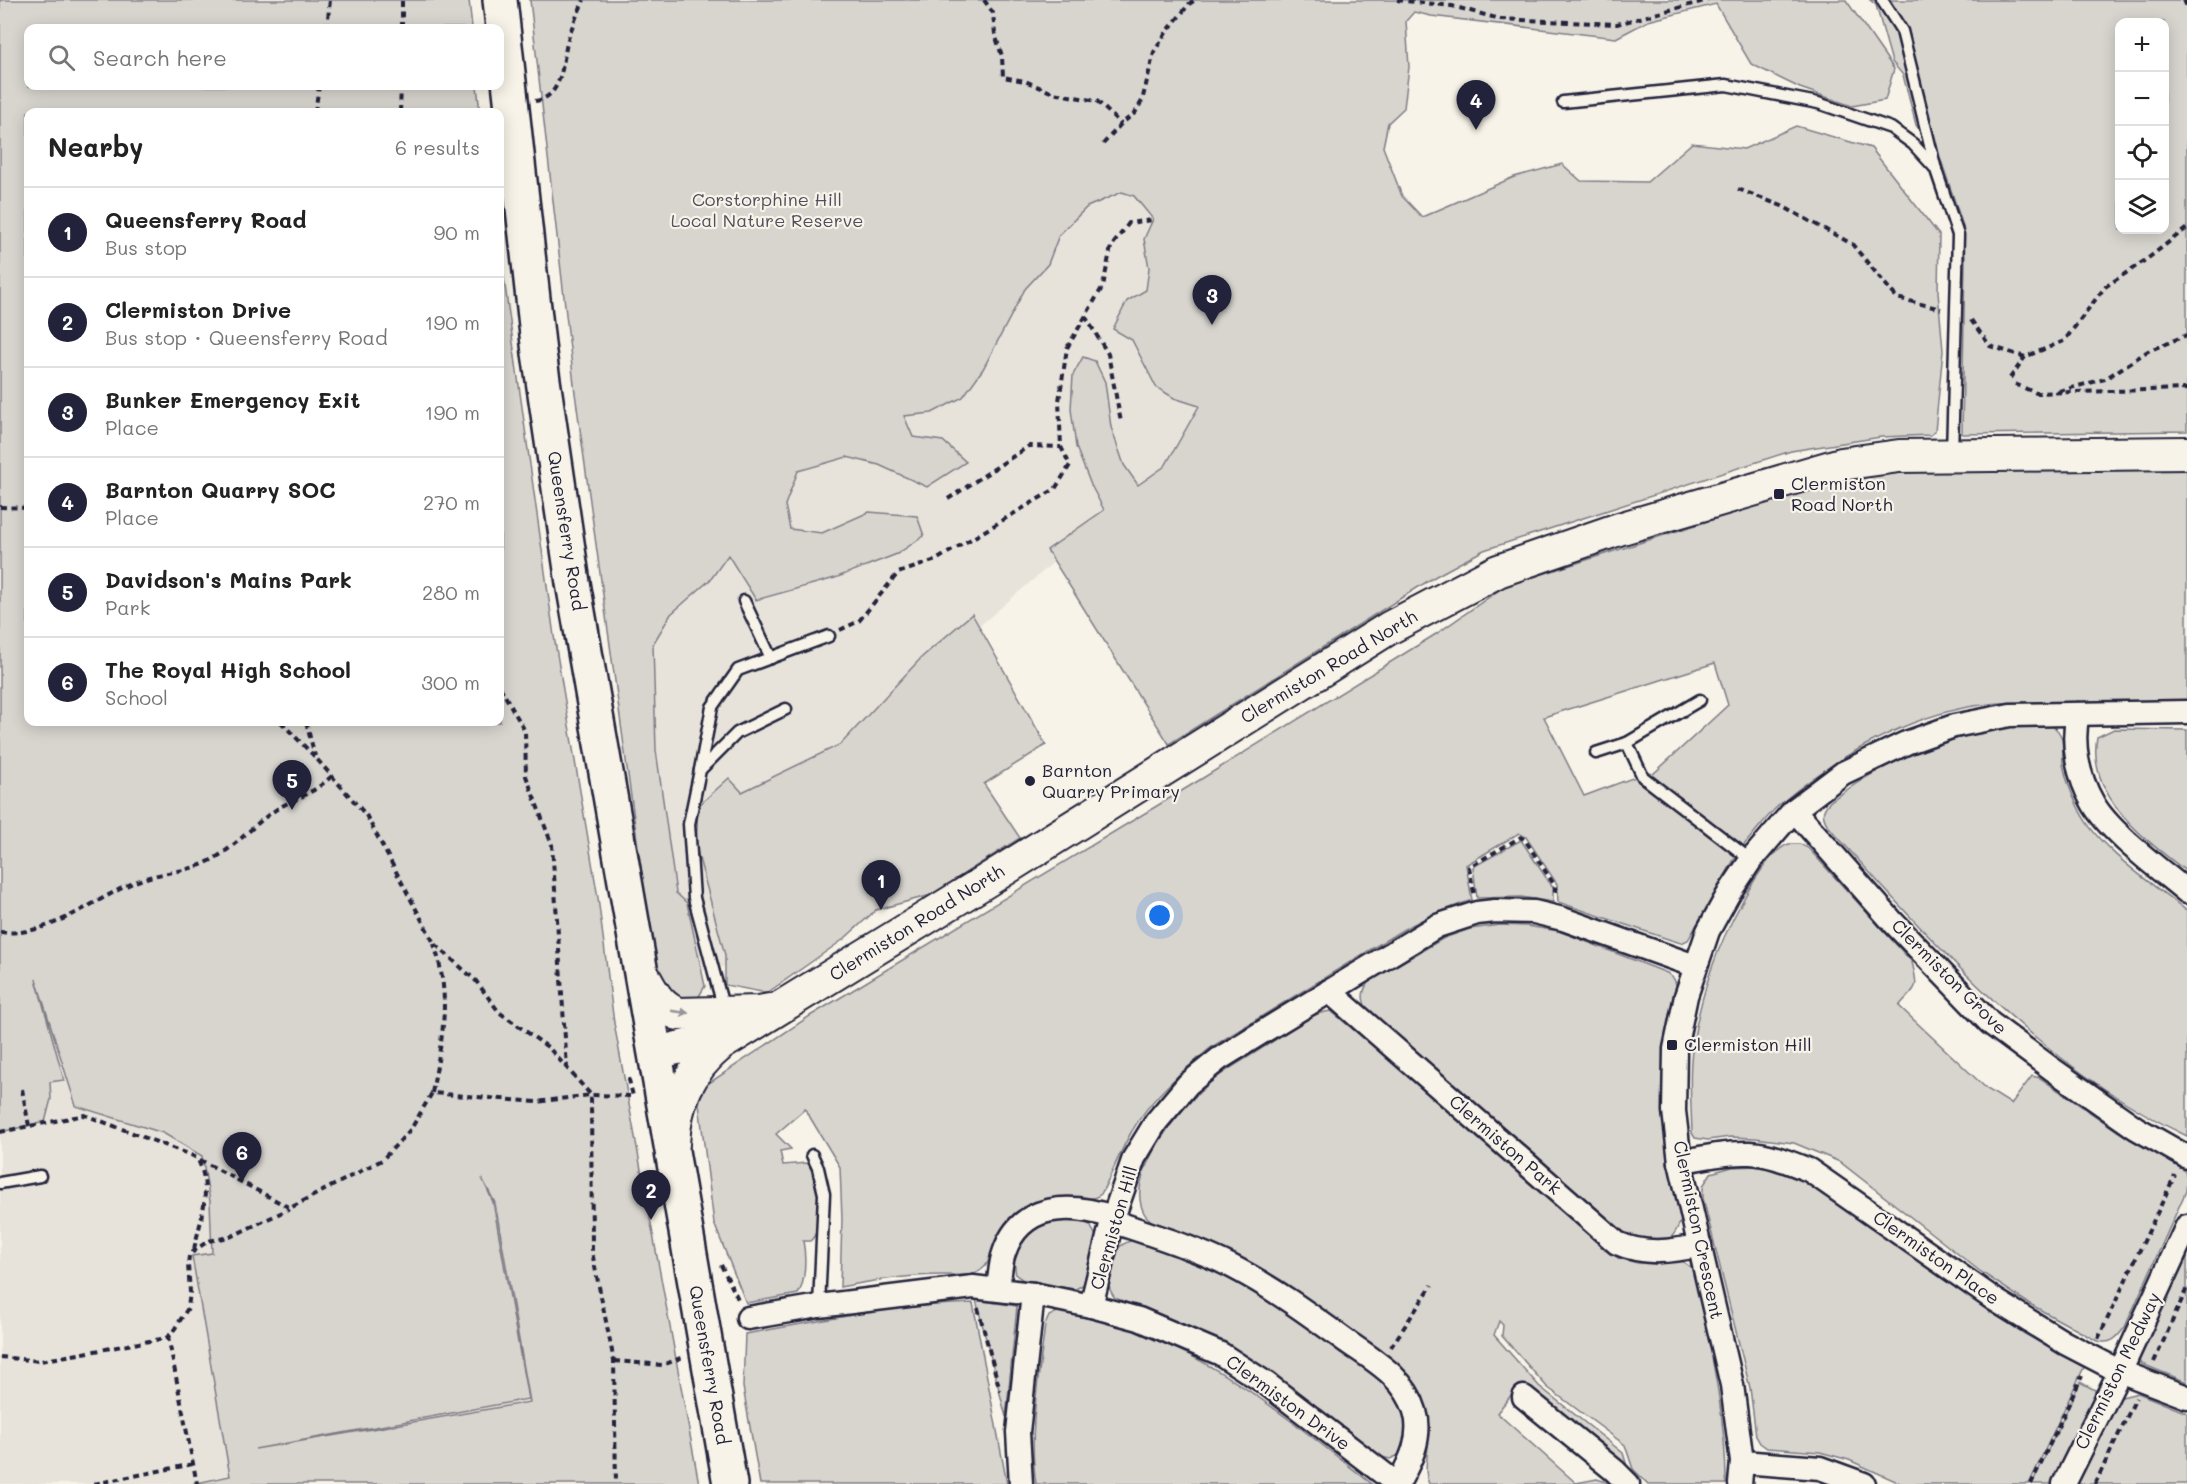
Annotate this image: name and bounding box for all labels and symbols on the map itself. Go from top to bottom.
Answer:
pin: 4 [1456,80,1496,130]
park label: Corstorphine Hill Local Nature Reserve [671,187,863,232]
pin: 3 [1192,276,1232,325]
street label: Queensferry Road [543,449,591,612]
place label: Clermiston Road North [1791,471,1893,516]
marker: Clermiston Road North [1772,487,1786,501]
street label: Clermiston Road North [1236,604,1421,728]
place label: Barnton Quarry Primary [1042,758,1180,803]
pin: 5 [272,760,312,810]
marker: Barnton Quarry Primary [1023,774,1037,788]
street label: Clermiston Road North [824,858,1009,986]
pin: 1 [862,860,900,910]
your location [1145,901,1174,930]
street label: Clermiston Grove [1887,913,2013,1039]
one-way arrow [671,1008,690,1017]
place label: Clermiston Hill [1684,1032,1812,1056]
marker: Clermiston Hill [1665,1038,1679,1052]
street label: Clermiston Park [1444,1089,1567,1200]
pin: 6 [222,1132,262,1182]
street label: Clermiston Crescent [1668,1138,1730,1321]
street label: Clermiston Hill [1084,1163,1142,1292]
pin: 2 [632,1170,670,1220]
street label: Clermiston Place [1869,1205,2004,1310]
street label: Queensferry Road [684,1283,736,1446]
street label: Clermiston Medway [2069,1288,2166,1453]
street label: Clermiston Drive [1222,1349,1356,1455]

